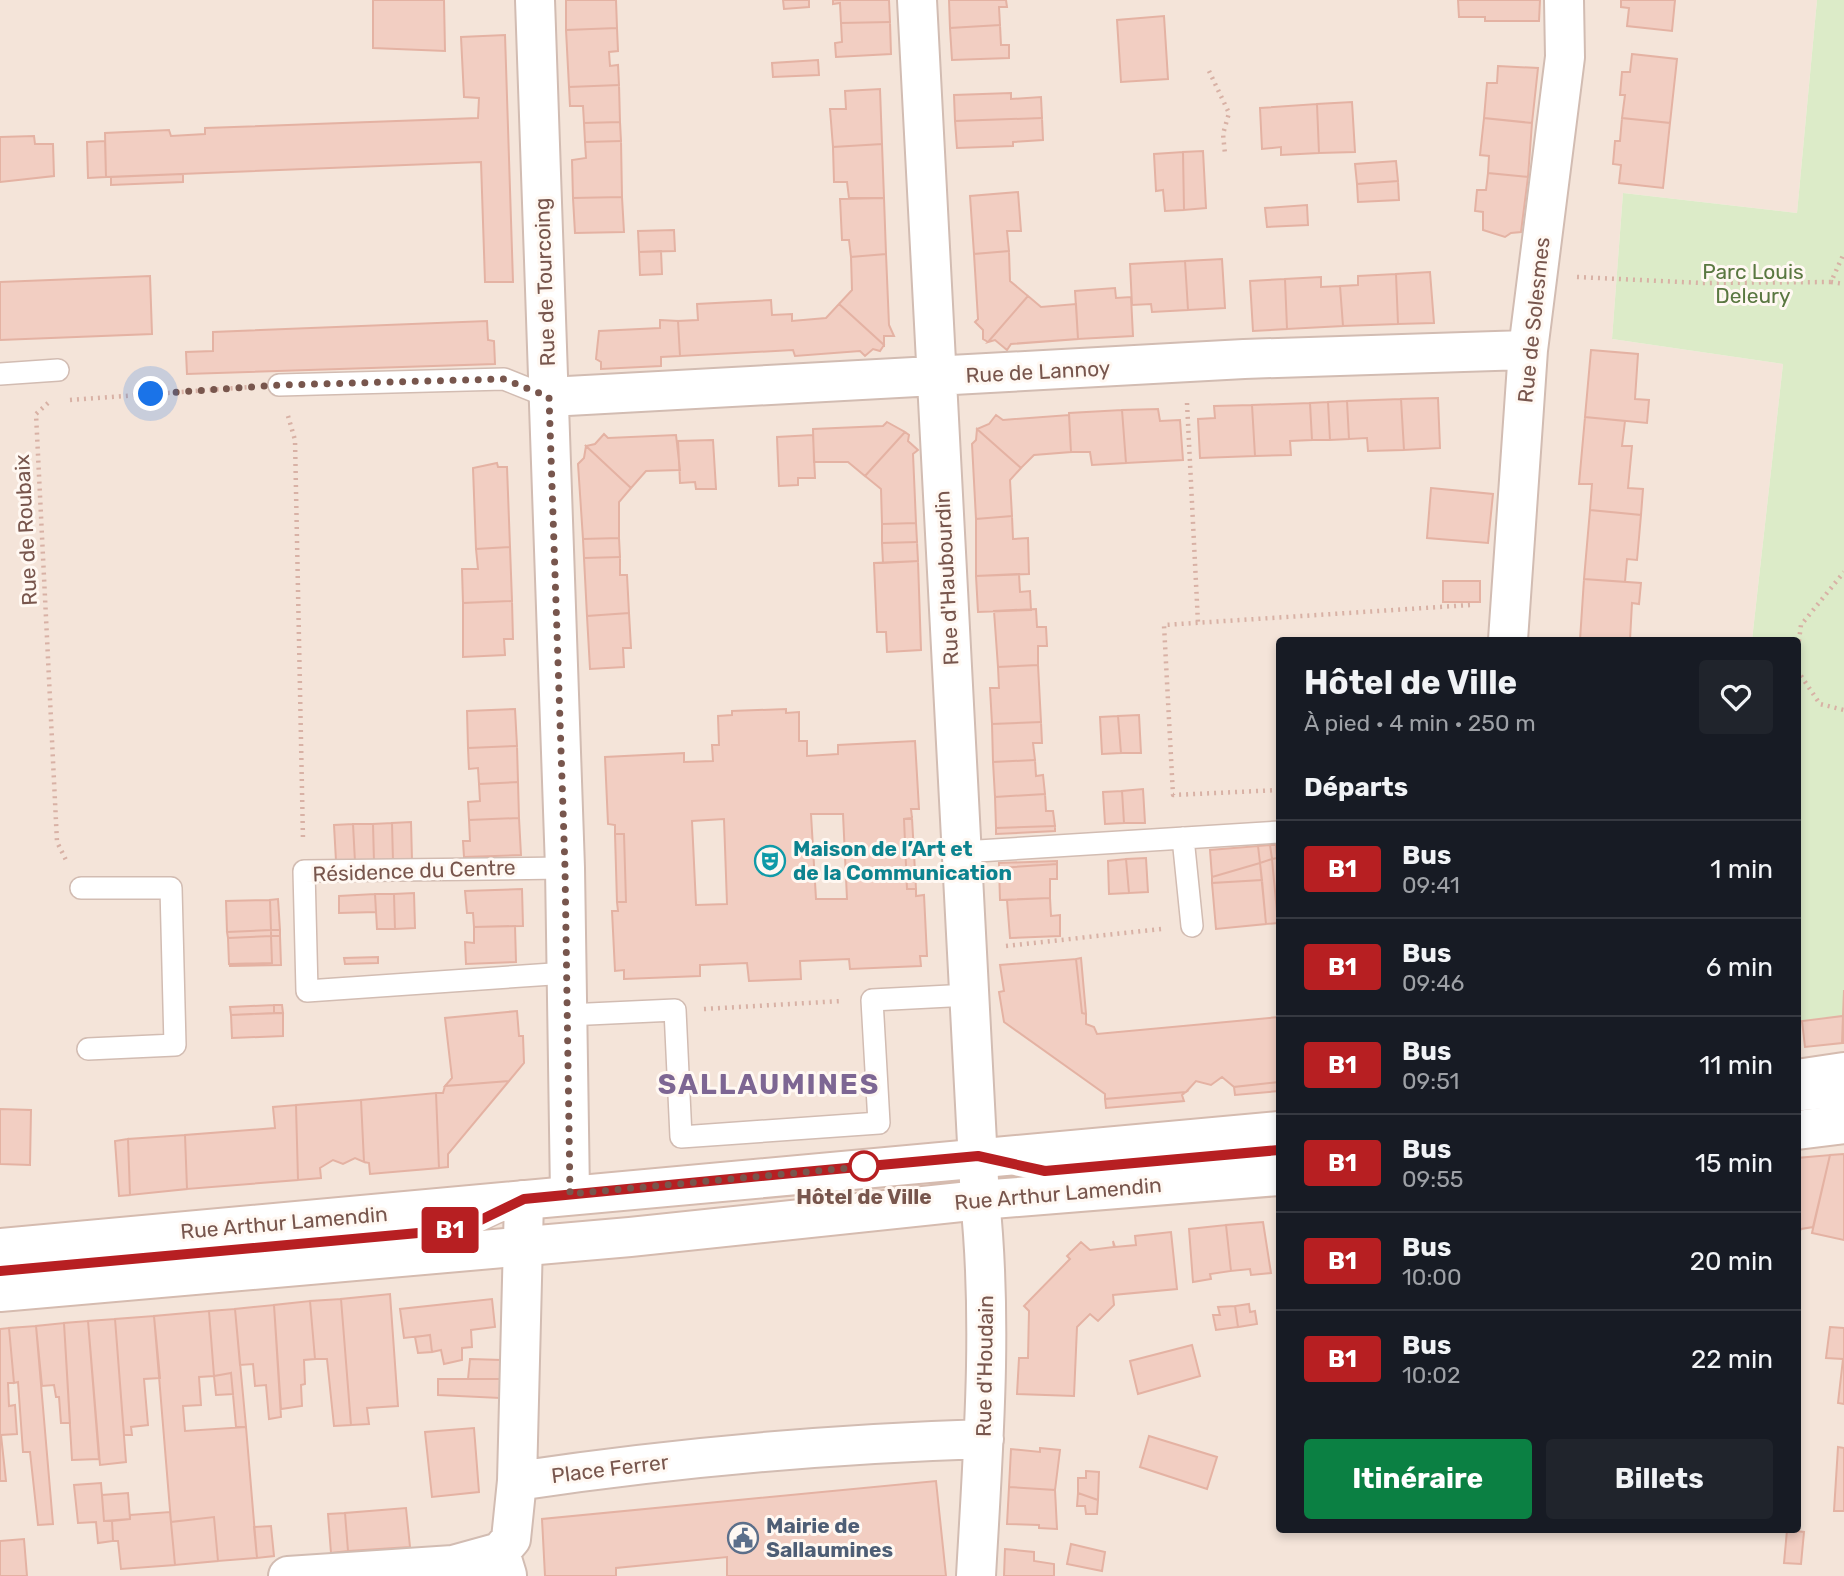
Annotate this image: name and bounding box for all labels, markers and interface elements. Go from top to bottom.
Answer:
street label: Rue de Tourcoing [529,197,560,367]
street label: Rue de Solesmes [1512,236,1555,404]
park label: Parc Louis Deleury [1702,259,1804,308]
street label: Rue de Lannoy [965,355,1111,388]
your location [133,376,168,411]
street label: Rue de Roubaix [9,454,42,606]
street label: Rue d'Haubourdin [929,490,964,666]
button: heart [1699,660,1773,734]
text: Hôtel de Ville [1304,663,1517,702]
text: À pied · 4 min · 250 m [1304,709,1536,737]
text: Départs [1304,772,1408,803]
place label: Maison de l’Art et de la Communication [793,836,1012,885]
text: Bus [1402,840,1451,871]
theatre icon: Maison de l’Art et de la Communication [753,844,787,878]
street label: Résidence du Centre [312,854,516,887]
text: 1 min [1710,854,1773,885]
text: B1 [1328,855,1357,883]
text: 09:41 [1402,871,1460,899]
text: Bus [1402,938,1451,969]
text: 6 min [1706,952,1773,983]
text: B1 [1328,953,1357,981]
text: 09:46 [1402,969,1464,997]
text: Bus [1402,1036,1451,1067]
text: 11 min [1699,1050,1773,1081]
text: B1 [1328,1051,1357,1079]
text: 09:51 [1402,1067,1459,1095]
district label: SALLAUMINES [658,1068,880,1101]
text: Bus [1402,1134,1451,1165]
text: 15 min [1695,1148,1773,1179]
text: B1 [1328,1149,1357,1177]
marker: Hôtel de Ville [849,1151,879,1181]
text: 09:55 [1402,1165,1463,1193]
street label: Rue Arthur Lamendin [953,1172,1163,1215]
place label: Hôtel de Ville [796,1184,932,1209]
street label: Rue Arthur Lamendin [179,1201,389,1244]
line badge: B1 [419,1207,482,1253]
text: B1 [436,1216,464,1244]
text: Bus [1402,1232,1451,1263]
text: 20 min [1690,1246,1773,1277]
text: B1 [1328,1247,1357,1275]
text: 10:00 [1402,1263,1462,1291]
street label: Rue d'Houdain [971,1295,998,1437]
text: Bus [1402,1330,1451,1361]
text: 22 min [1691,1344,1773,1375]
text: B1 [1328,1345,1357,1373]
text: 10:02 [1402,1361,1460,1389]
button: Itinéraire [1304,1439,1532,1519]
button: Billets [1546,1439,1773,1519]
street label: Place Ferrer [550,1449,670,1488]
place label: Mairie de Sallaumines [766,1513,893,1562]
public building icon: Mairie de Sallaumines [726,1521,760,1555]

